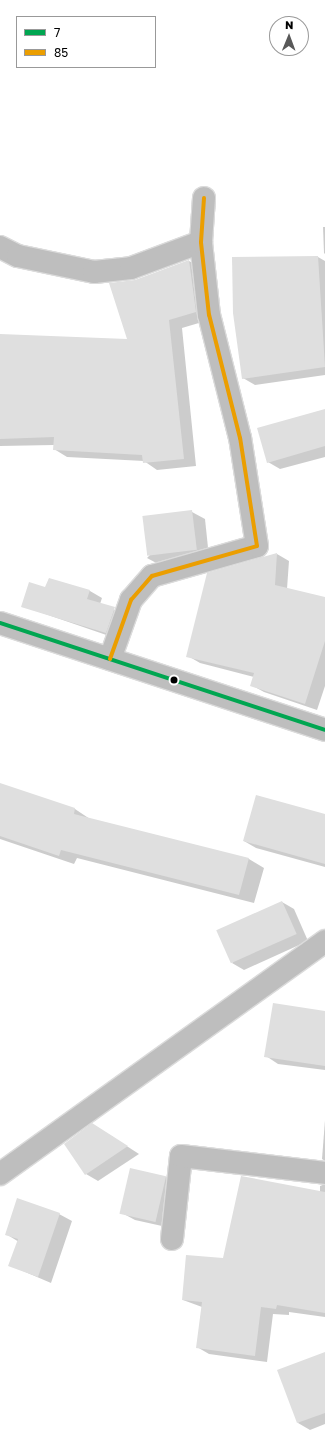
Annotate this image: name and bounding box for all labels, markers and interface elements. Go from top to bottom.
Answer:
legend [16,16,156,68]
north arrow [269,16,309,56]
text: N [285,18,294,31]
text: 7 [54,25,60,40]
text: 85 [54,45,68,60]
unlabelled marker [169,675,179,685]

